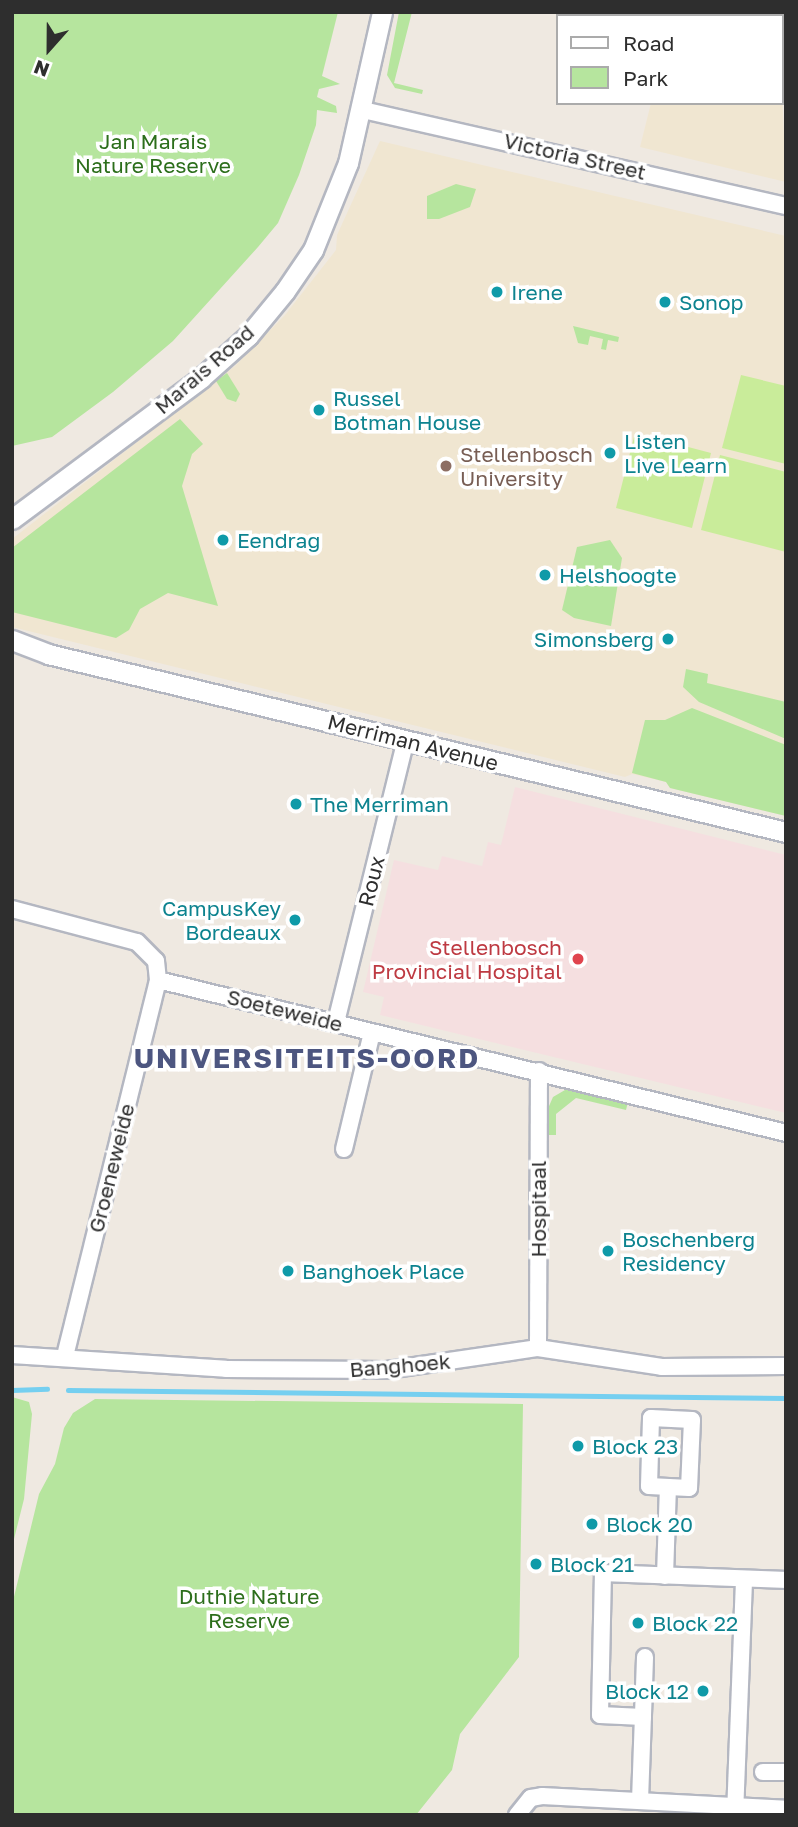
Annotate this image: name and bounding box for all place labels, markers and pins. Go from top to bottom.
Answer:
place label: Irene [511,279,563,305]
marker: Irene [489,284,505,300]
place label: Sonop [679,289,743,315]
marker: Sonop [657,294,673,310]
place label: Russel Botman House [333,385,481,435]
marker: Russel Botman House [311,402,327,418]
place label: Listen Live Learn [624,428,727,478]
place label: Stellenbosch University [460,441,593,491]
marker: Listen Live Learn [602,445,618,461]
marker: Stellenbosch University [438,458,454,474]
place label: Eendrag [237,527,320,553]
marker: Eendrag [215,532,231,548]
place label: Helshoogte [559,562,677,588]
marker: Helshoogte [537,567,553,583]
place label: Simonsberg [534,626,654,652]
marker: Simonsberg [660,631,676,647]
place label: The Merriman [310,791,449,817]
marker: The Merriman [288,796,304,812]
place label: CampusKey Bordeaux [162,895,281,945]
marker: CampusKey Bordeaux [287,912,303,928]
place label: Stellenbosch Provincial Hospital [372,934,562,984]
marker: Stellenbosch Provincial Hospital [568,949,588,969]
place label: Boschenberg Residency [622,1226,755,1276]
marker: Boschenberg Residency [600,1243,616,1259]
place label: Banghoek Place [302,1258,465,1284]
marker: Banghoek Place [280,1263,296,1279]
place label: Block 23 [592,1433,678,1459]
marker: Block 23 [570,1438,586,1454]
place label: Block 20 [606,1511,693,1537]
marker: Block 20 [584,1516,600,1532]
place label: Block 21 [550,1551,634,1577]
marker: Block 21 [528,1556,544,1572]
place label: Block 22 [652,1610,738,1636]
marker: Block 22 [630,1615,646,1631]
place label: Block 12 [605,1678,689,1704]
marker: Block 12 [695,1683,711,1699]

